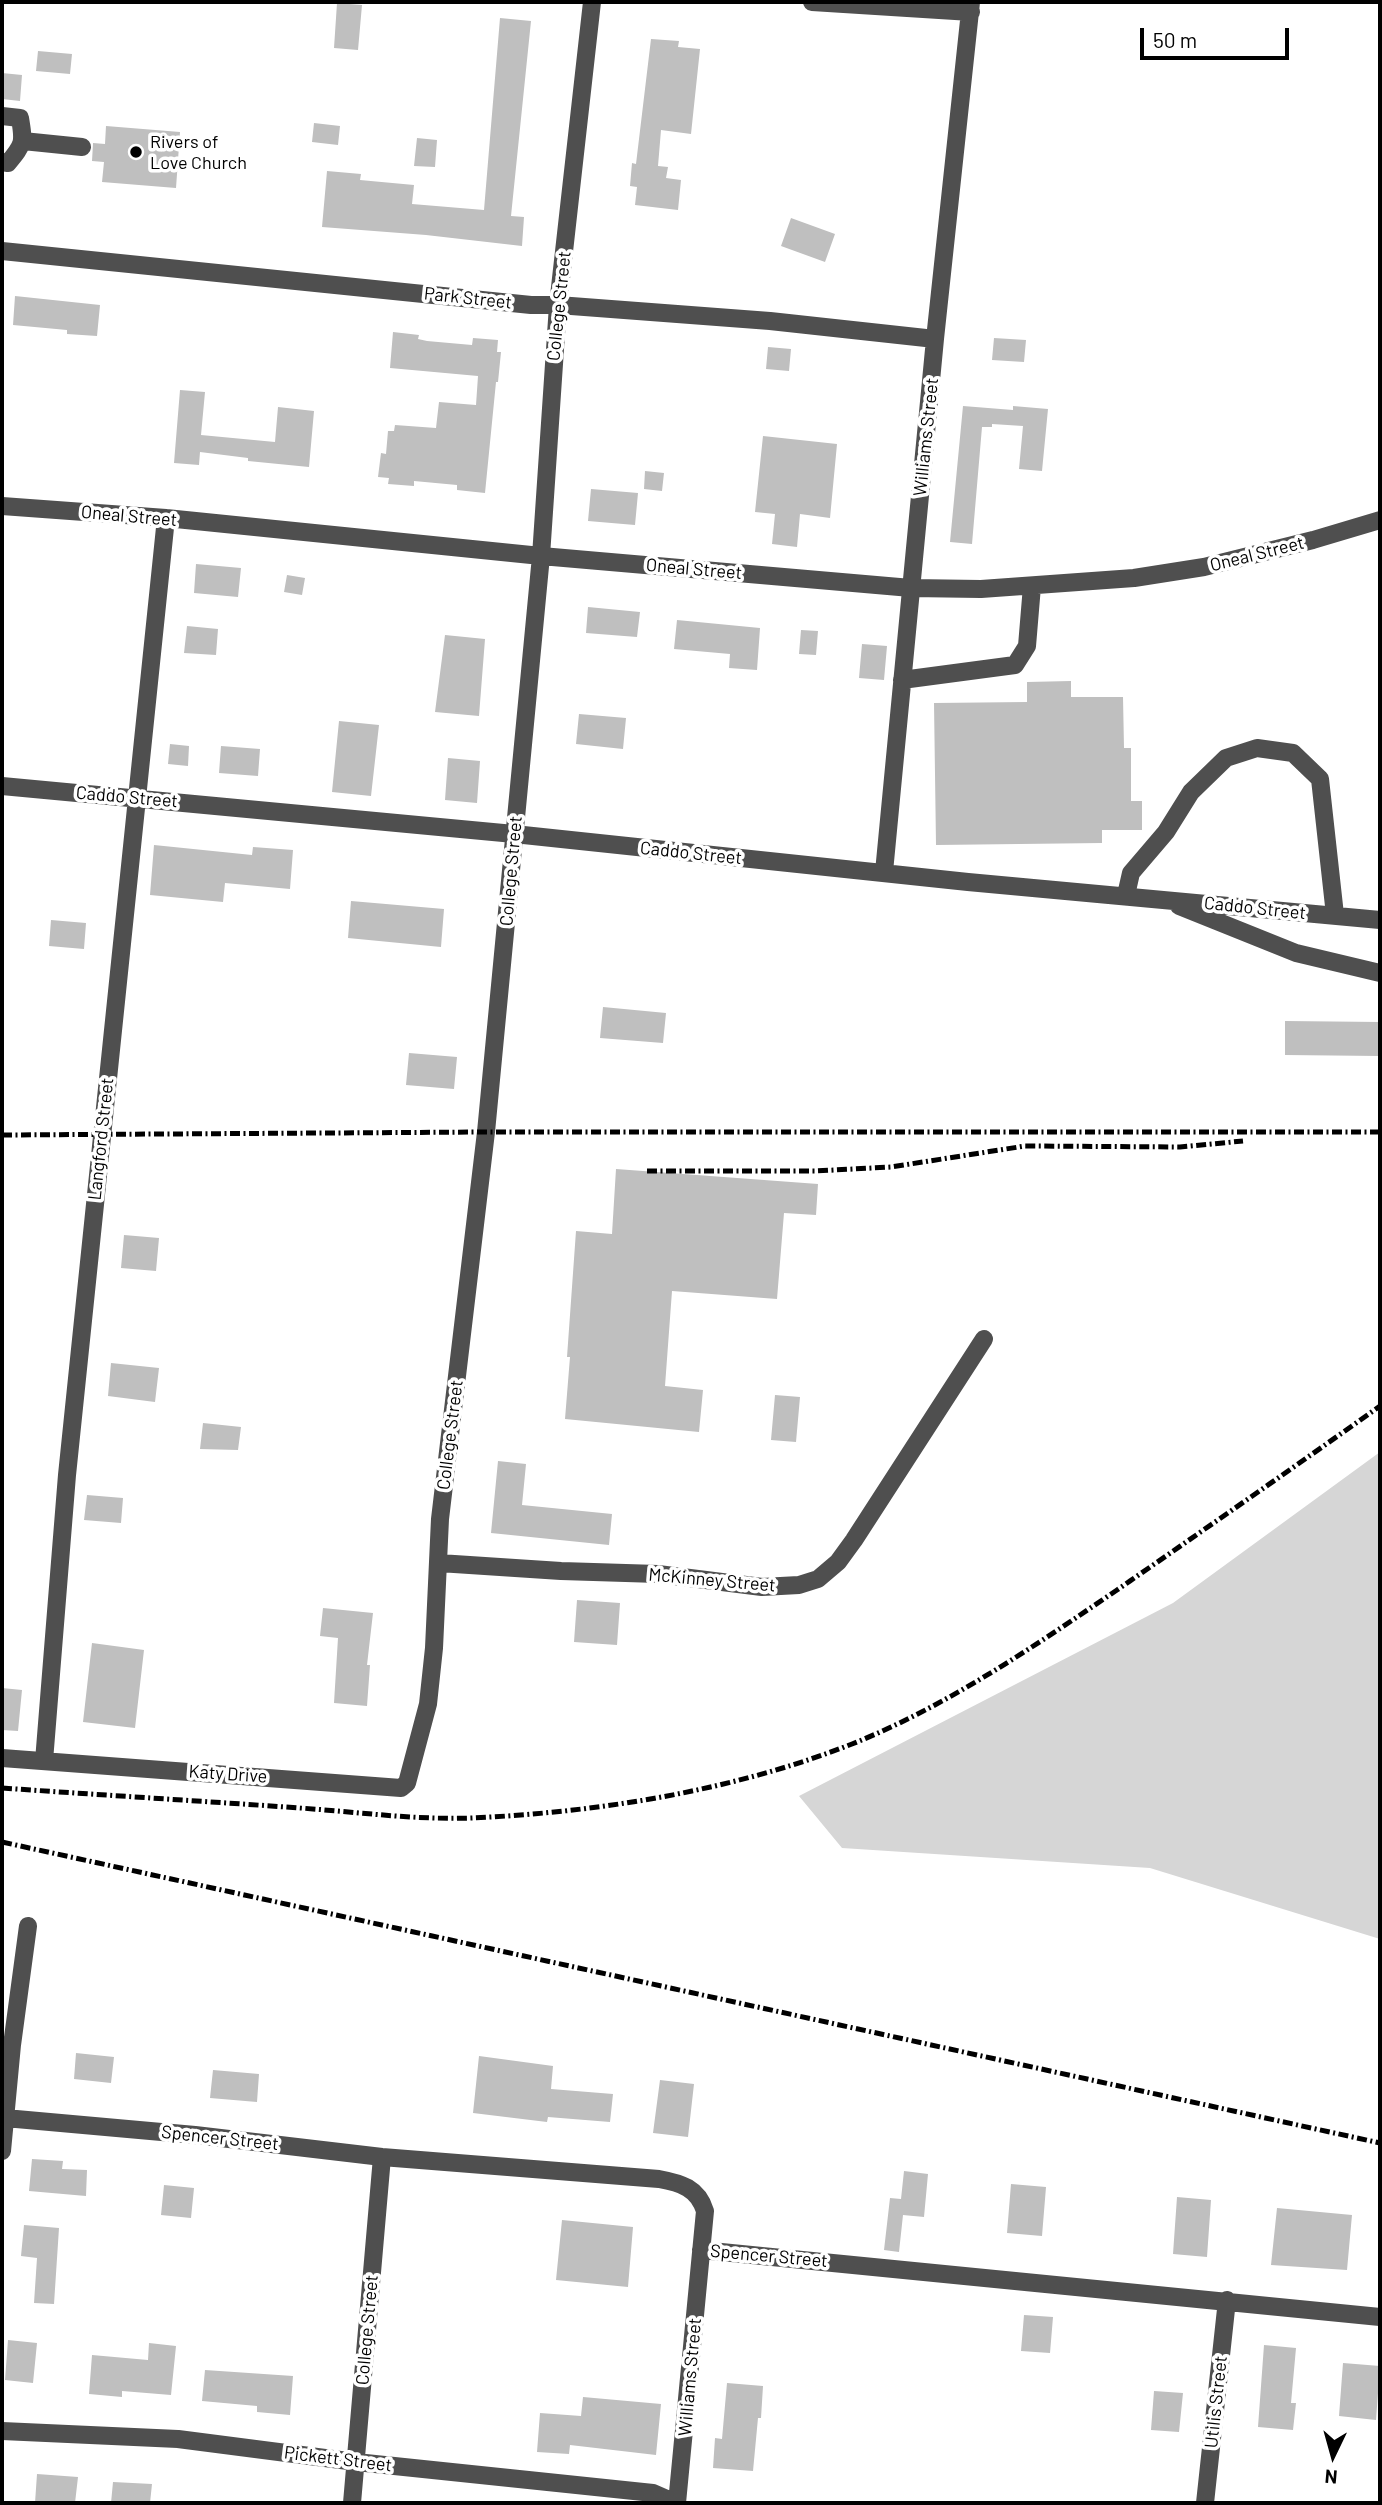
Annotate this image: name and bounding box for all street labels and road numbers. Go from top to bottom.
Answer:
street label: College Street [542,250,576,362]
street label: Park Street [423,283,513,313]
street label: Williams Street [909,377,943,497]
street label: Oneal Street [80,501,178,531]
street label: Oneal Street [1208,532,1306,576]
street label: Oneal Street [645,554,743,584]
street label: Caddo Street [75,782,179,812]
street label: College Street [495,815,527,927]
street label: Caddo Street [639,837,743,869]
street label: Caddo Street [1203,892,1307,924]
street label: Langford Street [84,1077,118,1201]
street label: College Street [433,1379,467,1491]
street label: McKinney Street [648,1564,776,1596]
street label: Katy Drive [188,1760,268,1788]
street label: Spencer Street [160,2121,280,2155]
street label: Spencer Street [709,2240,829,2272]
street label: College Street [351,2274,383,2386]
street label: Williams Street [674,2317,706,2437]
street label: Utilis Street [1200,2355,1232,2449]
street label: Pickett Street [283,2442,393,2476]

